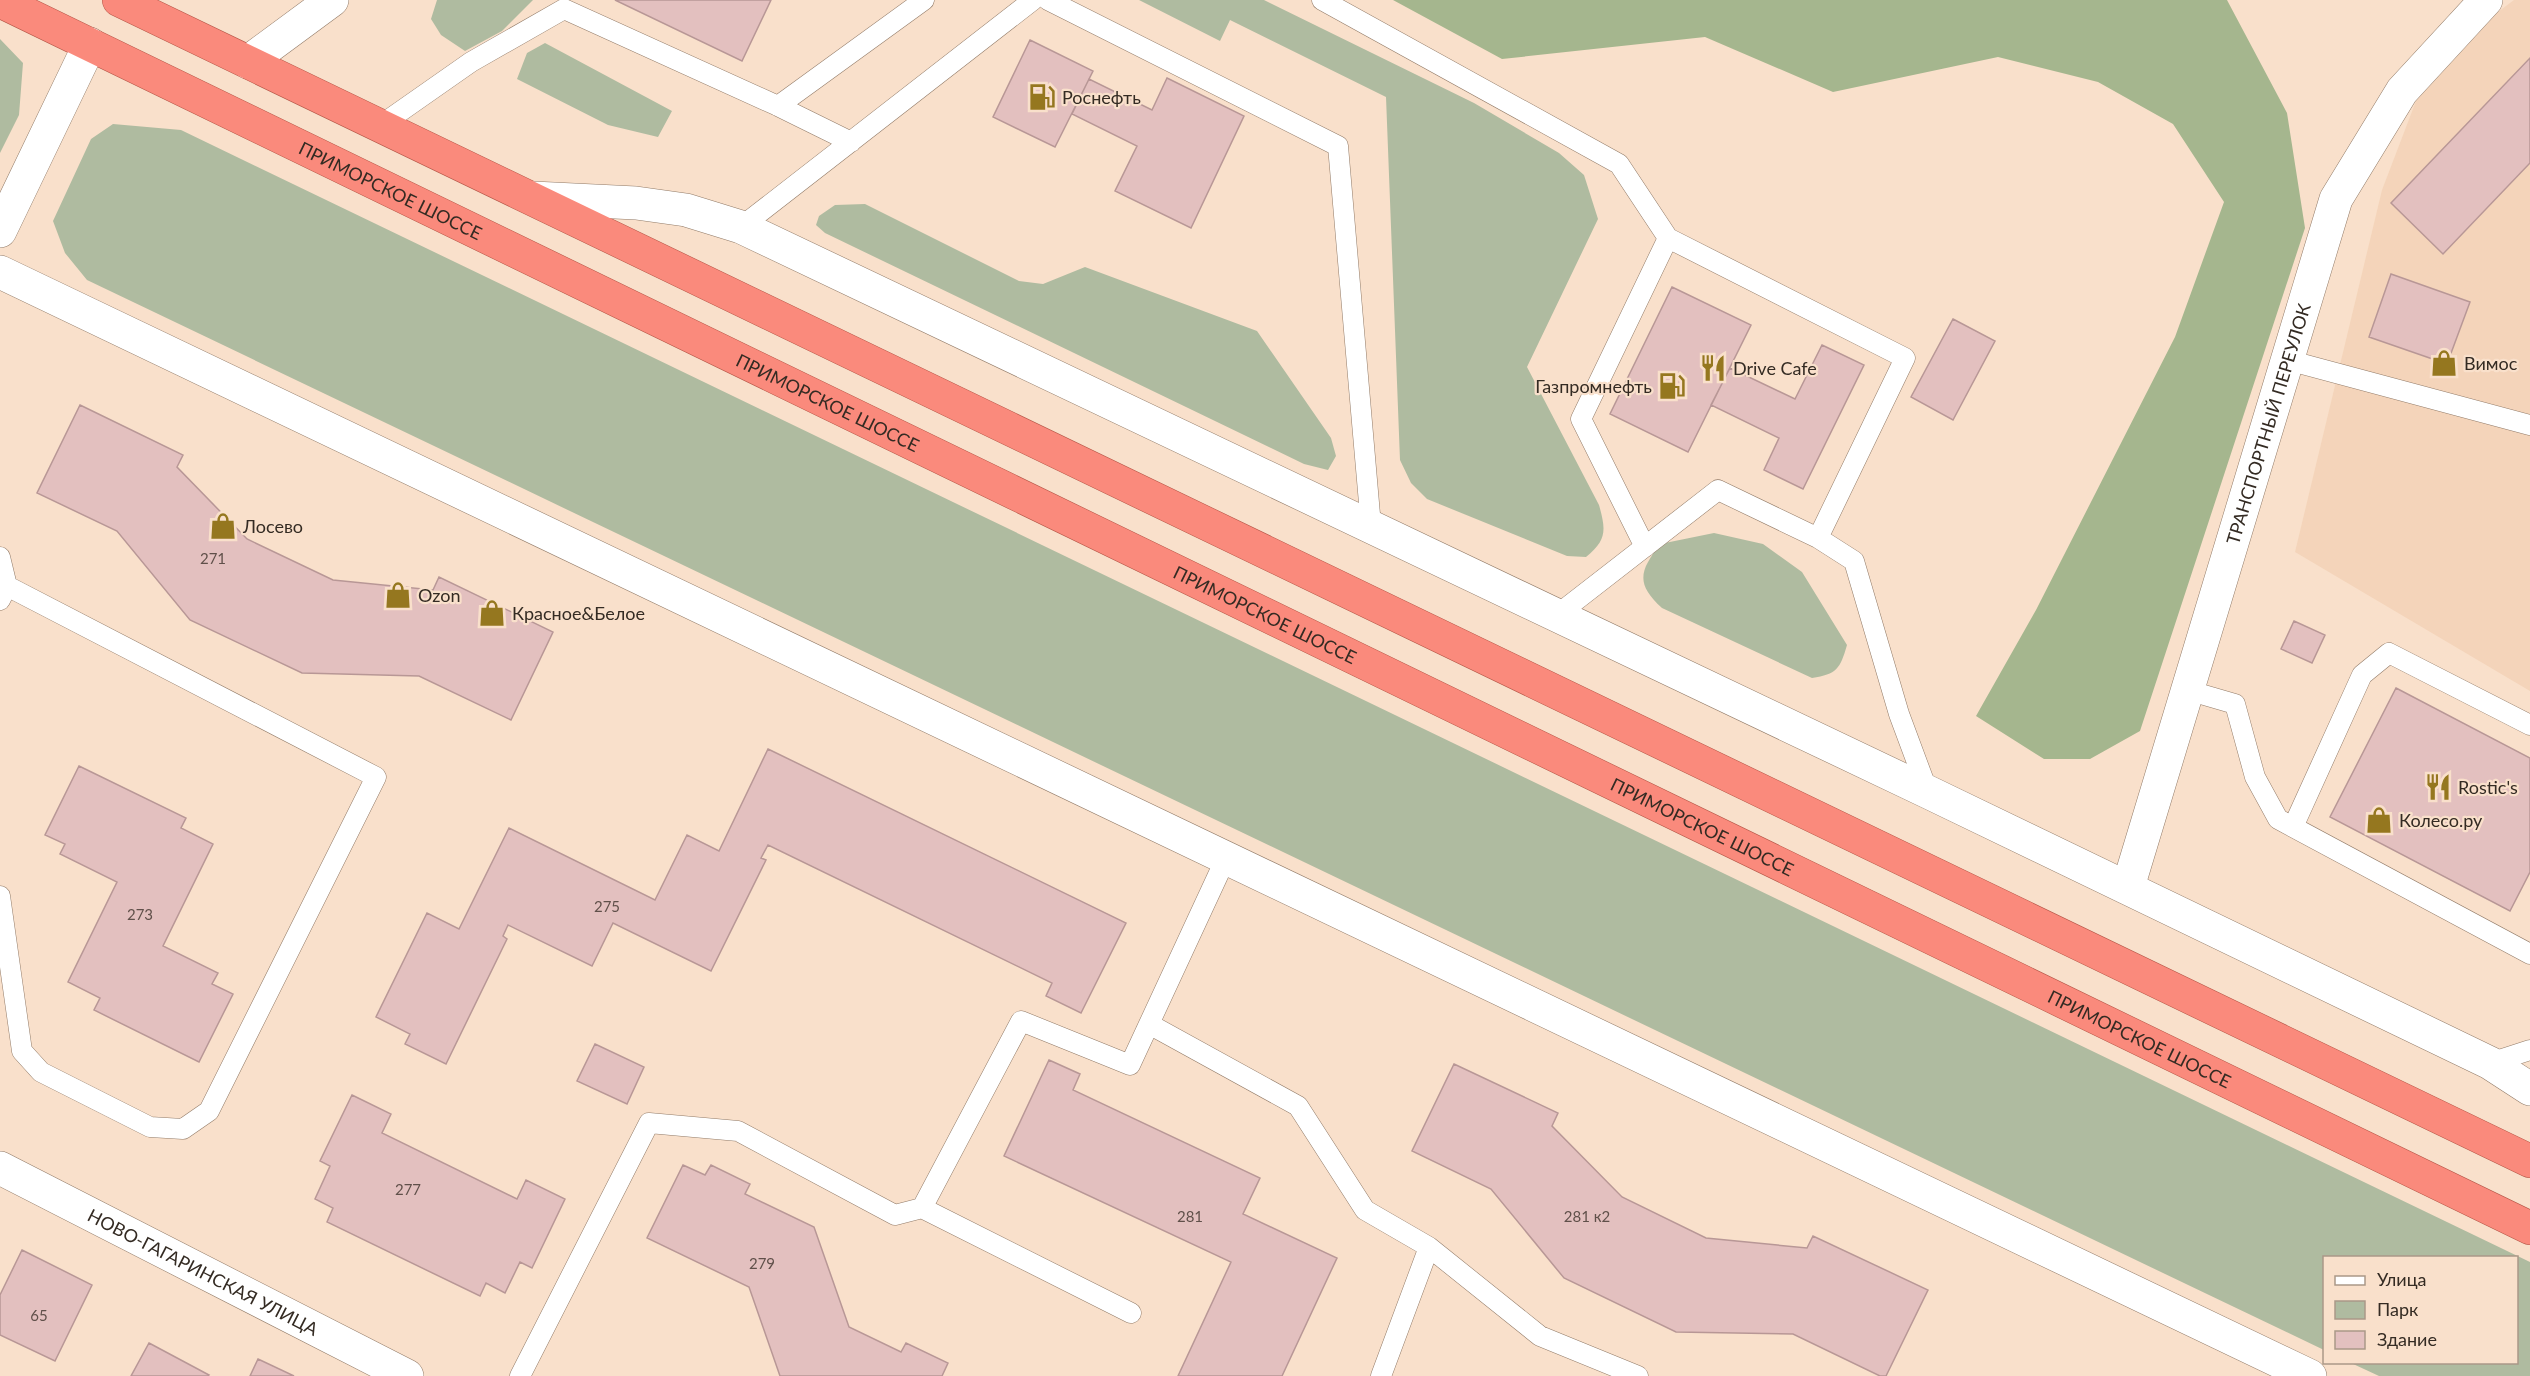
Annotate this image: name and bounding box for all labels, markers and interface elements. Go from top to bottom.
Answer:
fuel station icon: Роснефть [1027,82,1057,112]
place label: Роснефть [1062,86,1141,108]
street label: ПРИМОРСКОЕ ШОССЕ [295,137,486,244]
street label: ТРАНСПОРТНЫЙ ПЕРЕУЛОК [2221,301,2315,547]
shop icon: Вимос [2429,348,2459,378]
street label: ПРИМОРСКОЕ ШОССЕ [733,349,923,456]
place label: Вимос [2464,352,2518,374]
restaurant icon: Drive Cafe [1698,353,1728,383]
place label: Drive Cafe [1733,357,1817,379]
fuel station icon: Газпромнефть [1657,371,1687,401]
place label: Газпромнефть [1535,375,1652,397]
shop icon: Лосево [208,511,238,541]
place label: Лосево [242,515,303,537]
house number: 271 [200,549,226,567]
street label: ПРИМОРСКОЕ ШОССЕ [1170,561,1360,668]
shop icon: Ozon [383,580,413,610]
place label: Ozon [418,584,460,606]
shop icon: Красное&Белое [477,598,507,628]
place label: Красное&Белое [512,602,645,624]
restaurant icon: Rostic's [2423,772,2453,802]
street label: ПРИМОРСКОЕ ШОССЕ [1607,773,1797,880]
place label: Rostic's [2458,776,2518,798]
shop icon: Колесо.ру [2364,805,2394,835]
place label: Колесо.ру [2399,809,2483,831]
house number: 275 [594,897,620,915]
house number: 273 [127,905,153,923]
street label: ПРИМОРСКОЕ ШОССЕ [2045,985,2235,1092]
house number: 277 [395,1180,421,1198]
street label: НОВО-ГАГАРИНСКАЯ УЛИЦА [84,1204,323,1340]
house number: 281 [1177,1207,1203,1225]
house number: 281 к2 [1564,1207,1610,1225]
house number: 279 [749,1254,775,1272]
legend [2323,1256,2518,1364]
text: Улица [2377,1268,2427,1290]
text: Парк [2377,1298,2419,1320]
house number: 65 [30,1306,48,1324]
text: Здание [2377,1328,2437,1350]

